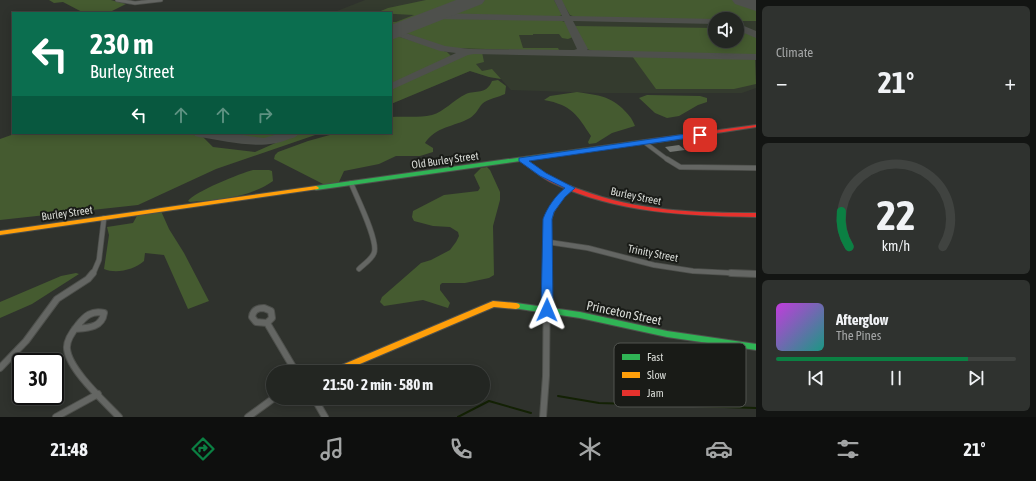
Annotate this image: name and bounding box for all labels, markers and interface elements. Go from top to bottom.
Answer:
map controls [708,12,744,48]
button: sound [708,12,744,48]
icon: left [24,28,76,80]
text: 230 m [90,28,153,60]
text: Climate [776,45,813,60]
text: Burley Street [90,61,175,82]
text: 21° [878,65,914,99]
text: − [776,69,787,95]
text: + [1005,69,1016,95]
icon: left [128,104,150,126]
icon: ahead [170,104,192,126]
icon: ahead [212,104,234,126]
icon: right [254,104,276,126]
pin [683,118,717,152]
icon: arrive [689,124,711,146]
street label: Old Burley Street [411,149,479,171]
street label: Burley Street [609,185,663,207]
text: 22 [876,190,916,238]
street label: Burley Street [41,203,93,223]
text: km/h [882,237,910,253]
street label: Trinity Street [627,242,679,264]
position arrow [526,289,568,331]
street label: Princeton Street [585,298,663,328]
text: Afterglow [836,311,889,328]
text: The Pines [836,328,881,343]
legend [614,343,746,407]
text: Fast [647,351,663,363]
speed limit sign: 30 [12,353,64,405]
icon: previous [805,367,827,389]
icon: pause [885,367,907,389]
icon: next [965,367,987,389]
text: Slow [647,369,666,381]
text: 21:50 · 2 min · 580 m [323,376,433,393]
text: Jam [647,387,664,399]
icon: directions [189,435,217,463]
icon: music [318,435,346,463]
icon: phone [447,435,475,463]
icon: climate [576,435,604,463]
icon: car [705,435,733,463]
icon: filters [834,435,862,463]
text: 21:48 [51,439,88,460]
text: 21° [963,439,985,460]

